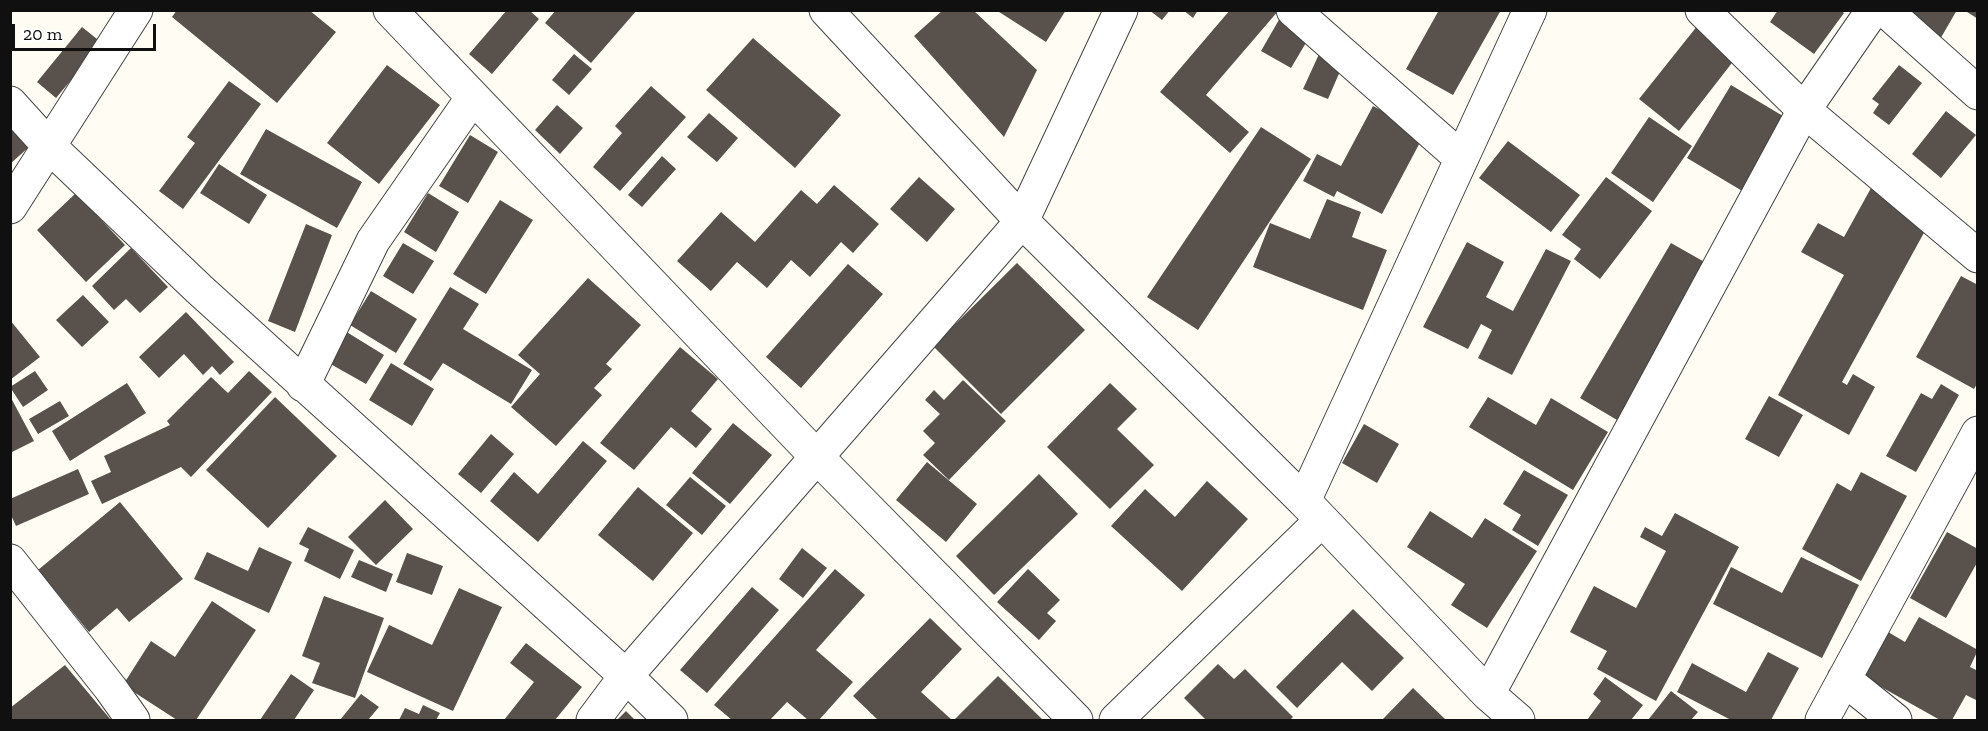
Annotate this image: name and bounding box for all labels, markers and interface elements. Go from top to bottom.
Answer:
scale bar [15,12,159,50]
text: 20 m [23,23,62,45]

